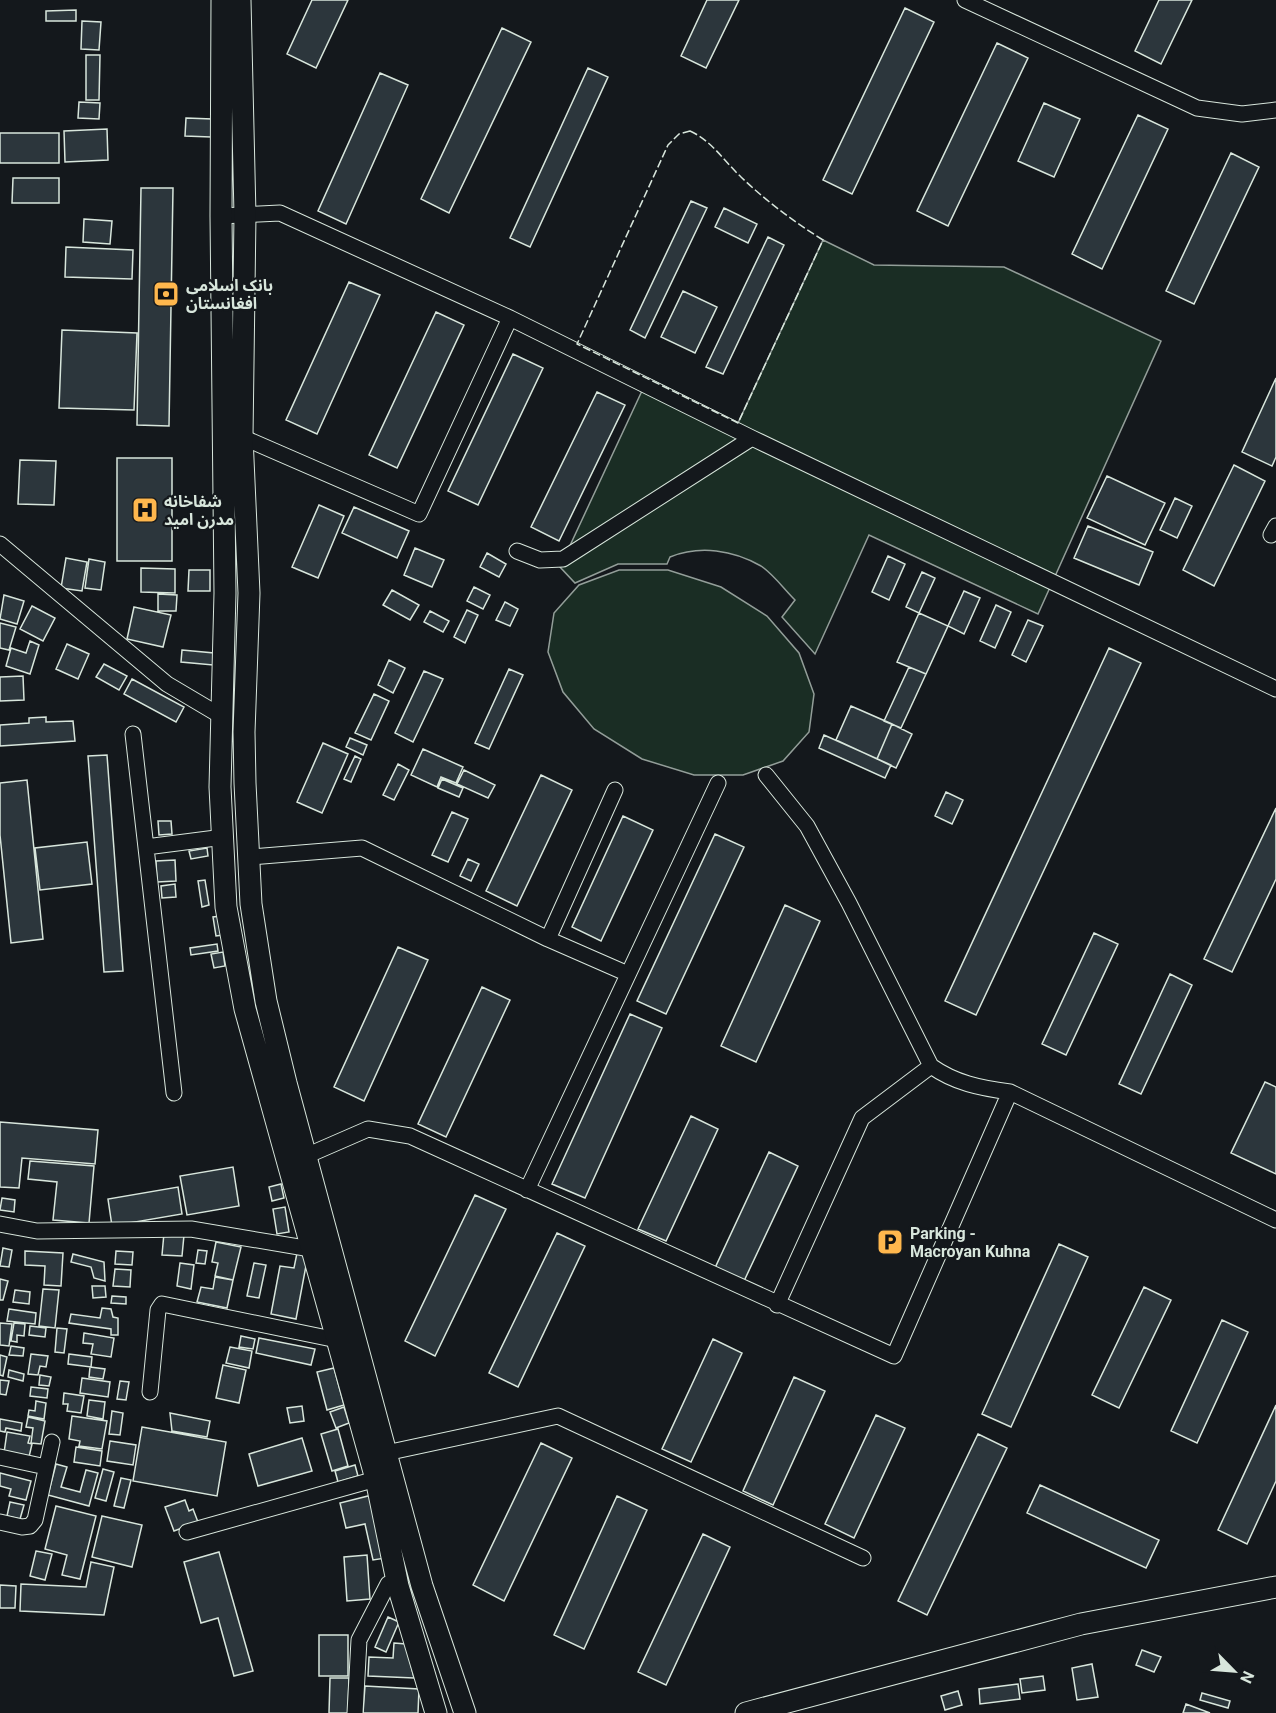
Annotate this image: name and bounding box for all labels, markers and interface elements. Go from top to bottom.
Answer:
place label: بانک اسلامی افغانستان [186,276,273,313]
bank icon: بانک اسلامی افغانستان [151,279,181,309]
place label: شفاخانه مدرن امید [164,492,234,529]
hospital icon: شفاخانه مدرن امید [130,495,160,525]
place label: Parking - Macroyan Kuhna [910,1224,1031,1261]
parking icon: Parking - Macroyan Kuhna [875,1227,905,1257]
north arrow [1204,1641,1264,1701]
text: N [1236,1668,1258,1686]

